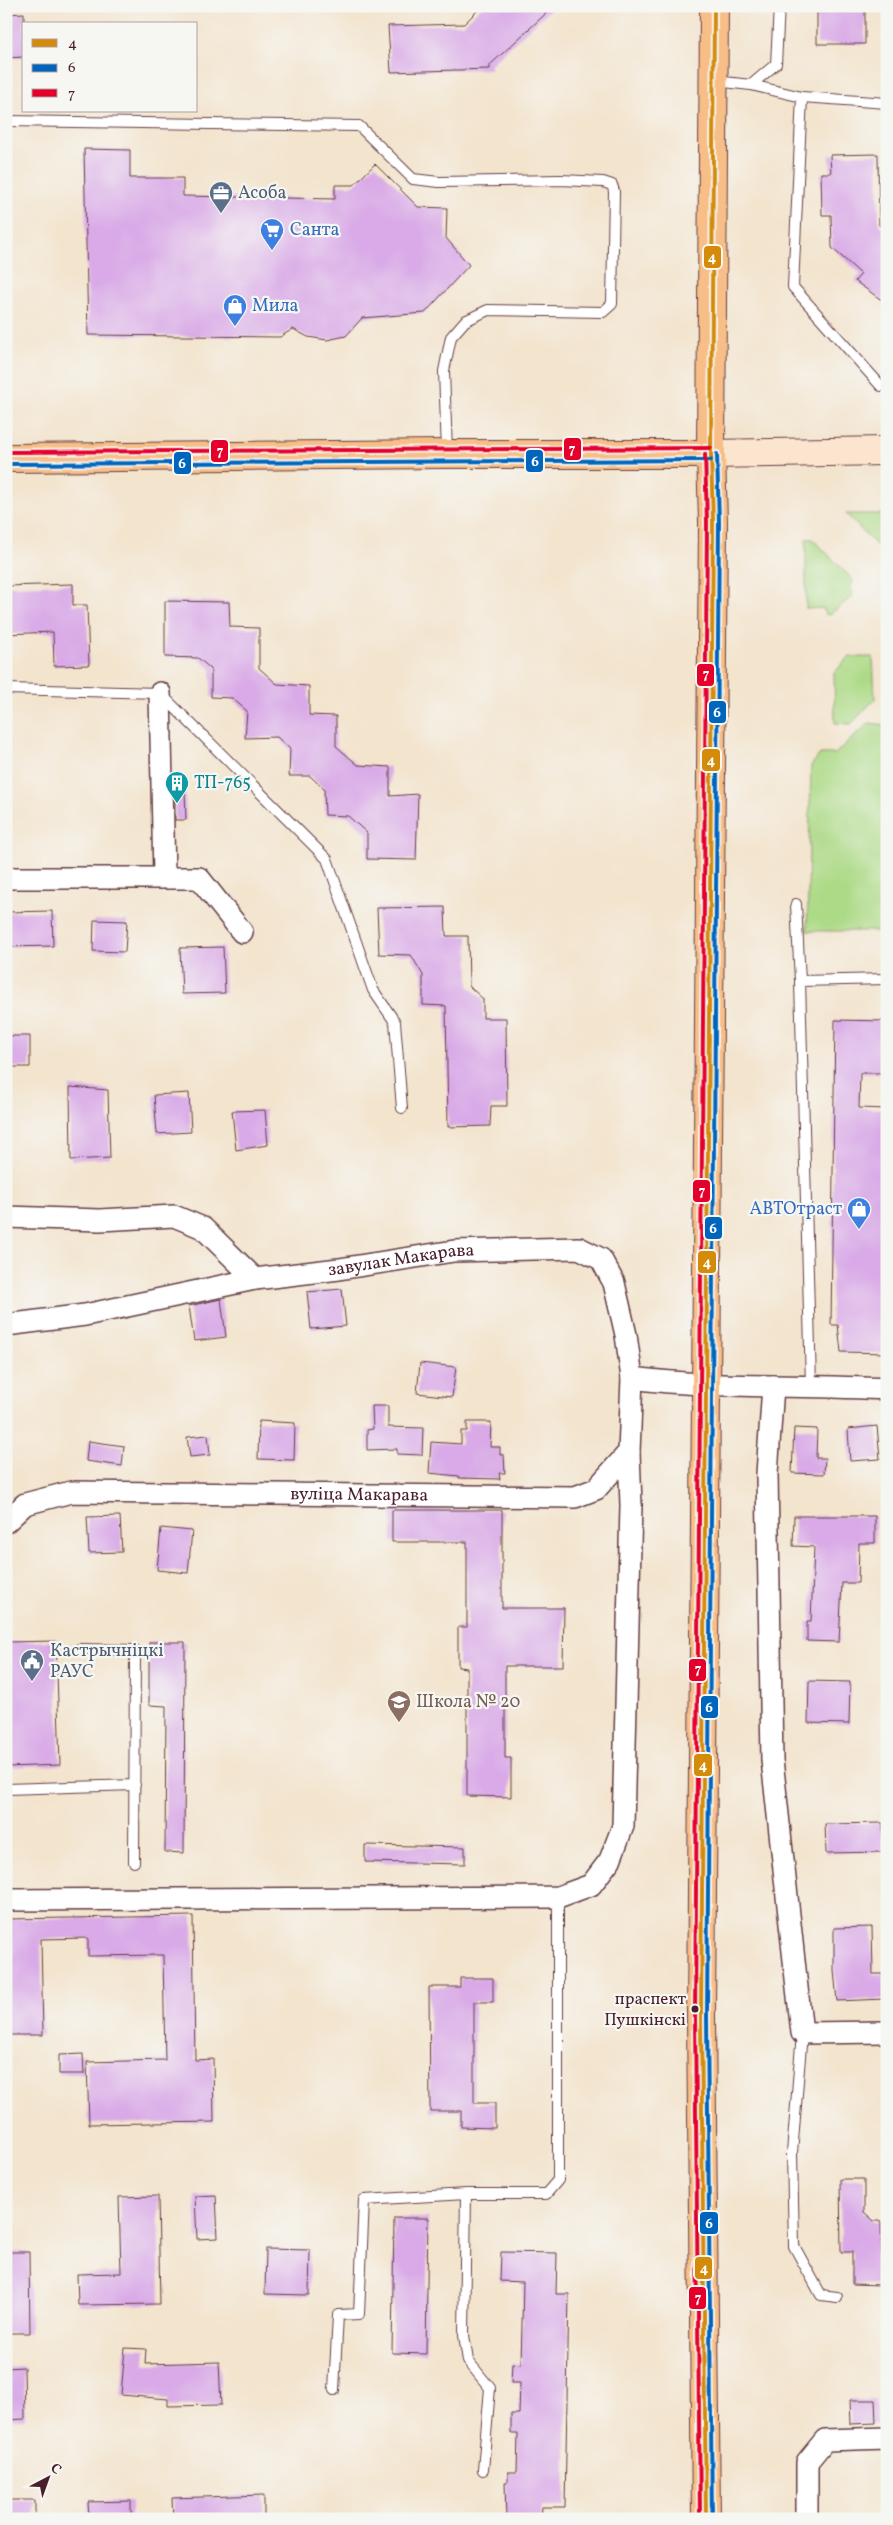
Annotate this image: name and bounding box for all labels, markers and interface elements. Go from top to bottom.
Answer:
legend [22,22,198,112]
text: 4 [68,34,77,55]
text: 6 [68,58,76,79]
text: 7 [68,84,75,105]
office icon: Асоба [208,180,234,214]
place label: Асоба [238,181,286,206]
supermarket icon: Санта [259,217,285,251]
place label: Санта [290,218,340,243]
line badge: 4 [703,245,722,269]
text: 4 [708,249,717,268]
shop icon: Мила [222,293,248,327]
place label: Мила [252,294,299,319]
line badge: 7 [563,437,582,461]
line badge: 7 [210,439,229,463]
text: 7 [569,441,576,460]
text: 7 [217,443,224,462]
line badge: 6 [525,449,544,473]
line badge: 6 [173,451,192,475]
text: 6 [531,453,539,472]
text: 6 [178,455,186,474]
line badge: 7 [696,663,715,687]
text: 7 [703,666,710,685]
line badge: 6 [708,700,727,724]
text: 6 [713,704,721,723]
line badge: 4 [701,748,721,772]
text: 4 [707,752,716,771]
building icon: ТП-765 [164,770,190,804]
place label: ТП-765 [194,771,251,796]
line badge: 7 [692,1179,711,1203]
text: 7 [699,1183,706,1202]
shop icon: АВТОтраст [846,1196,872,1230]
place label: АВТОтраст [750,1197,842,1222]
line badge: 6 [704,1216,723,1240]
text: 6 [709,1220,717,1239]
street label: завулак Макарава [327,1238,475,1283]
line badge: 4 [697,1250,717,1274]
text: 4 [703,1254,712,1273]
street label: вуліца Макарава [290,1482,428,1508]
place label: Кастрычніцкі РАУС [50,1639,164,1685]
public building icon: Кастрычніцкі РАУС [19,1648,45,1682]
line badge: 7 [688,1658,707,1682]
text: 7 [695,1661,702,1680]
school or university icon: Школа № 20 [386,1689,412,1723]
place label: Школа № 20 [416,1690,521,1715]
line badge: 6 [700,1695,719,1719]
text: 6 [705,1699,713,1718]
line badge: 4 [693,1753,713,1777]
text: 4 [699,1757,708,1776]
place label: праспект Пушкінскі [604,1988,686,2032]
marker: праспект Пушкінскі [690,2004,700,2014]
line badge: 6 [699,2211,719,2235]
text: 6 [705,2215,713,2234]
line badge: 4 [694,2256,713,2280]
text: 4 [700,2260,709,2279]
line badge: 7 [688,2286,707,2310]
text: 7 [695,2290,702,2309]
north arrow [22,2452,72,2502]
text: С [46,2459,65,2479]

